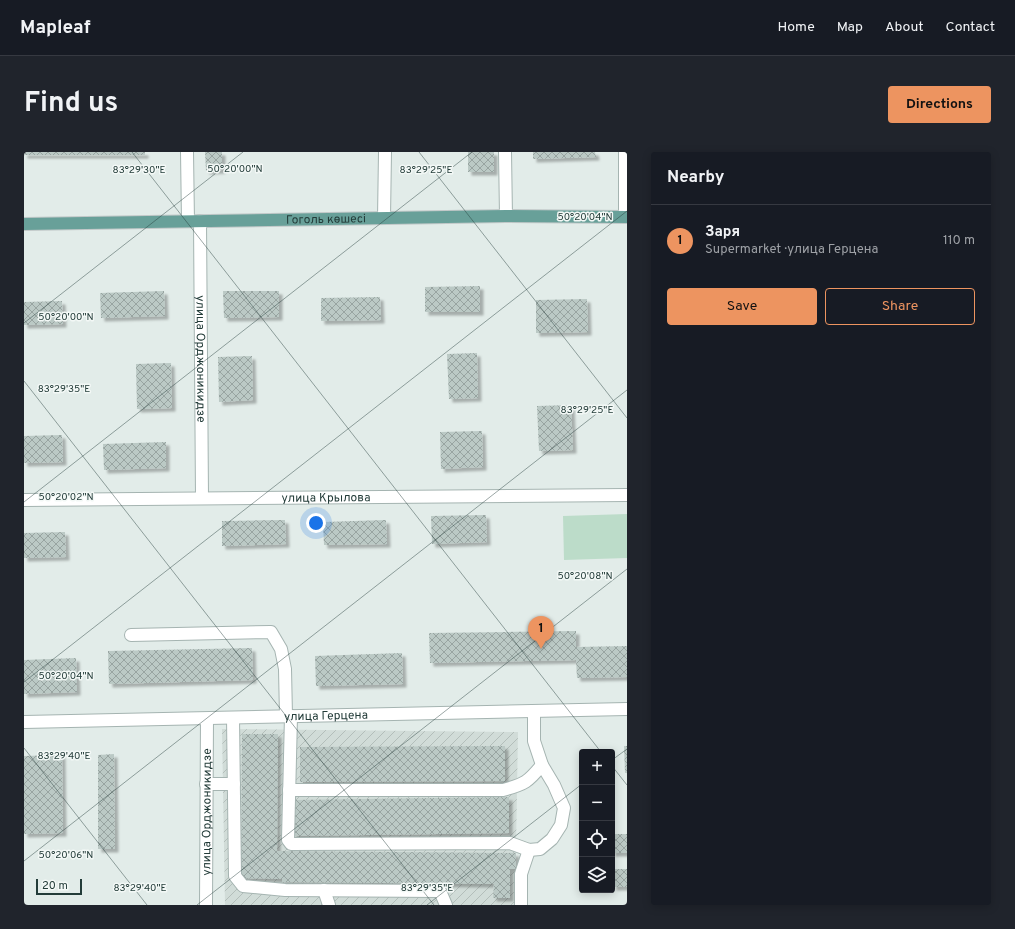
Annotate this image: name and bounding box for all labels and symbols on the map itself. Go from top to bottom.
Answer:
text: 50°20'00"N [207,163,263,176]
text: 83°29'30"E [113,164,165,177]
text: 83°29'25"E [400,164,452,177]
street label: Гоголь көшесі [286,211,366,229]
text: 50°20'04"N [557,211,613,224]
street label: улица Орджоникидзе [192,295,208,423]
text: 50°20'00"N [38,311,94,324]
text: 83°29'35"E [38,383,90,396]
text: 83°29'25"E [561,404,613,417]
street label: улица Крылова [281,490,371,507]
text: 50°20'02"N [38,491,94,504]
your location [306,513,326,533]
text: 50°20'08"N [557,570,613,583]
pin: 1 [528,616,554,649]
text: 50°20'04"N [38,670,94,683]
street label: улица Герцена [284,708,368,725]
street label: улица Орджоникидзе [199,748,216,876]
text: 83°29'40"E [37,750,91,763]
text: 50°20'06"N [39,849,93,862]
scale bar [36,877,82,896]
text: 83°29'40"E [113,882,167,895]
text: 83°29'35"E [401,882,453,895]

